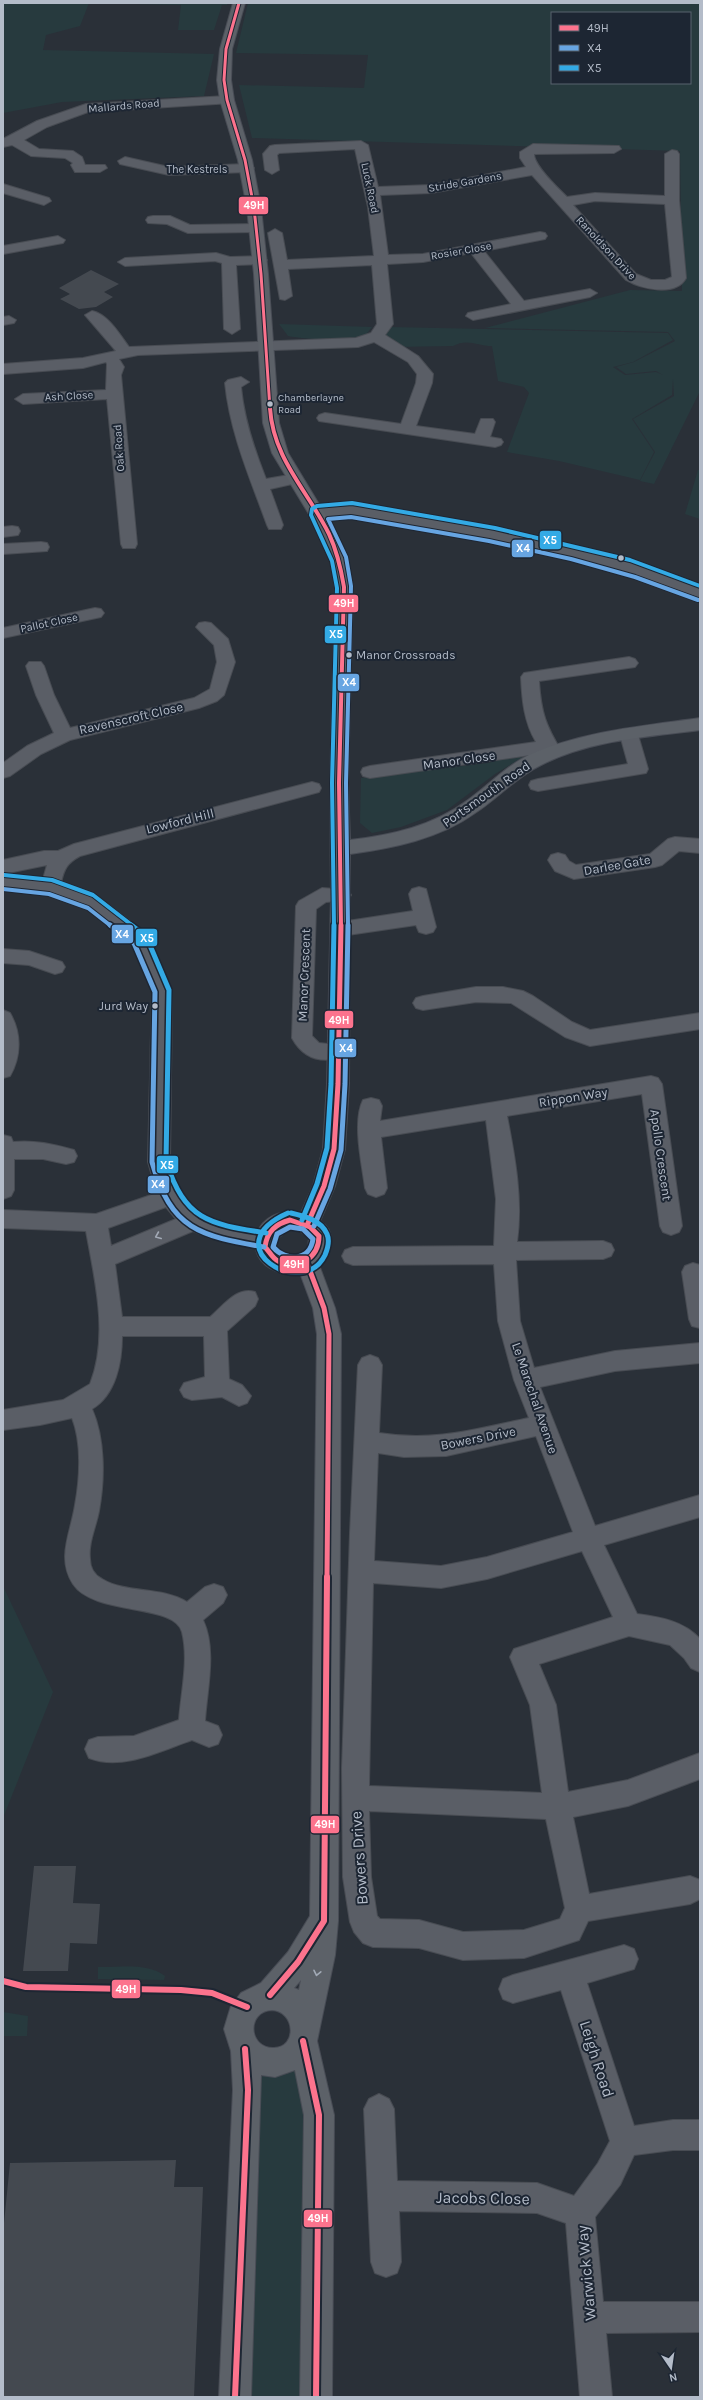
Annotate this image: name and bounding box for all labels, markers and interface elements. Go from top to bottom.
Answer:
legend [551,12,691,84]
text: 49H [587,21,609,35]
text: X4 [587,41,602,55]
text: X5 [587,61,602,75]
street label: Mallards Road [88,96,160,116]
street label: Luck Road [358,161,382,215]
street label: The Kestrels [166,163,228,176]
street label: Stride Gardens [427,169,503,195]
line badge: 49H [238,196,269,215]
text: 49H [243,199,265,212]
street label: Ranoldson Drive [573,214,639,283]
street label: Rosier Close [430,239,493,263]
street label: Ash Close [44,388,94,404]
place label: Chamberlayne Road [278,392,344,416]
marker: Chamberlayne Road [265,399,275,409]
street label: Oak Road [111,424,127,472]
line badge: X5 [539,530,562,550]
text: X5 [543,534,557,547]
line badge: X4 [511,539,534,558]
text: X4 [516,542,530,555]
unlabelled marker [616,553,626,563]
line badge: 49H [328,594,359,613]
text: 49H [333,597,355,610]
street label: Pallot Close [19,611,79,635]
line badge: X5 [324,625,347,644]
text: X5 [329,628,343,641]
place label: Manor Crossroads [356,648,456,662]
marker: Manor Crossroads [344,650,354,660]
line badge: X4 [337,673,360,692]
text: X4 [342,676,356,689]
street label: Ravenscroft Close [78,699,185,737]
street label: Manor Close [422,747,497,773]
street label: Portsmouth Road [439,758,533,830]
street label: Lowford Hill [144,805,216,837]
street label: Darlee Gate [582,852,652,878]
line badge: X4 [111,924,134,944]
text: X4 [115,928,129,941]
line badge: X5 [135,928,158,947]
street label: Manor Crescent [295,928,313,1022]
text: X5 [140,932,154,945]
place label: Jurd Way [99,999,148,1013]
marker: Jurd Way [150,1001,160,1011]
line badge: 49H [324,1010,354,1029]
text: 49H [328,1014,350,1027]
line badge: X4 [334,1038,357,1058]
text: X4 [339,1042,353,1055]
street label: Rippon Way [538,1084,608,1110]
street label: Apollo Crescent [647,1108,675,1202]
line badge: X5 [156,1155,179,1174]
text: X5 [160,1159,174,1172]
line badge: X4 [147,1175,170,1194]
text: X4 [151,1178,165,1191]
one-way arrow [154,1231,162,1239]
line badge: 49H [279,1255,310,1274]
text: 49H [283,1258,305,1271]
street label: Le Marechal Avenue [509,1340,561,1456]
street label: Bowers Drive [439,1423,517,1453]
street label: Bowers Drive [346,1811,372,1905]
line badge: 49H [310,1815,340,1834]
text: 49H [314,1818,336,1831]
one-way arrow [314,1970,322,1976]
line badge: 49H [111,1979,141,1999]
text: 49H [115,1983,137,1996]
street label: Leigh Road [576,2018,618,2100]
street label: Jacobs Close [436,2188,530,2208]
line badge: 49H [303,2209,333,2228]
text: 49H [307,2212,329,2225]
street label: Warwick Way [572,2224,600,2322]
north arrow [651,2348,691,2388]
text: N [668,2370,678,2384]

